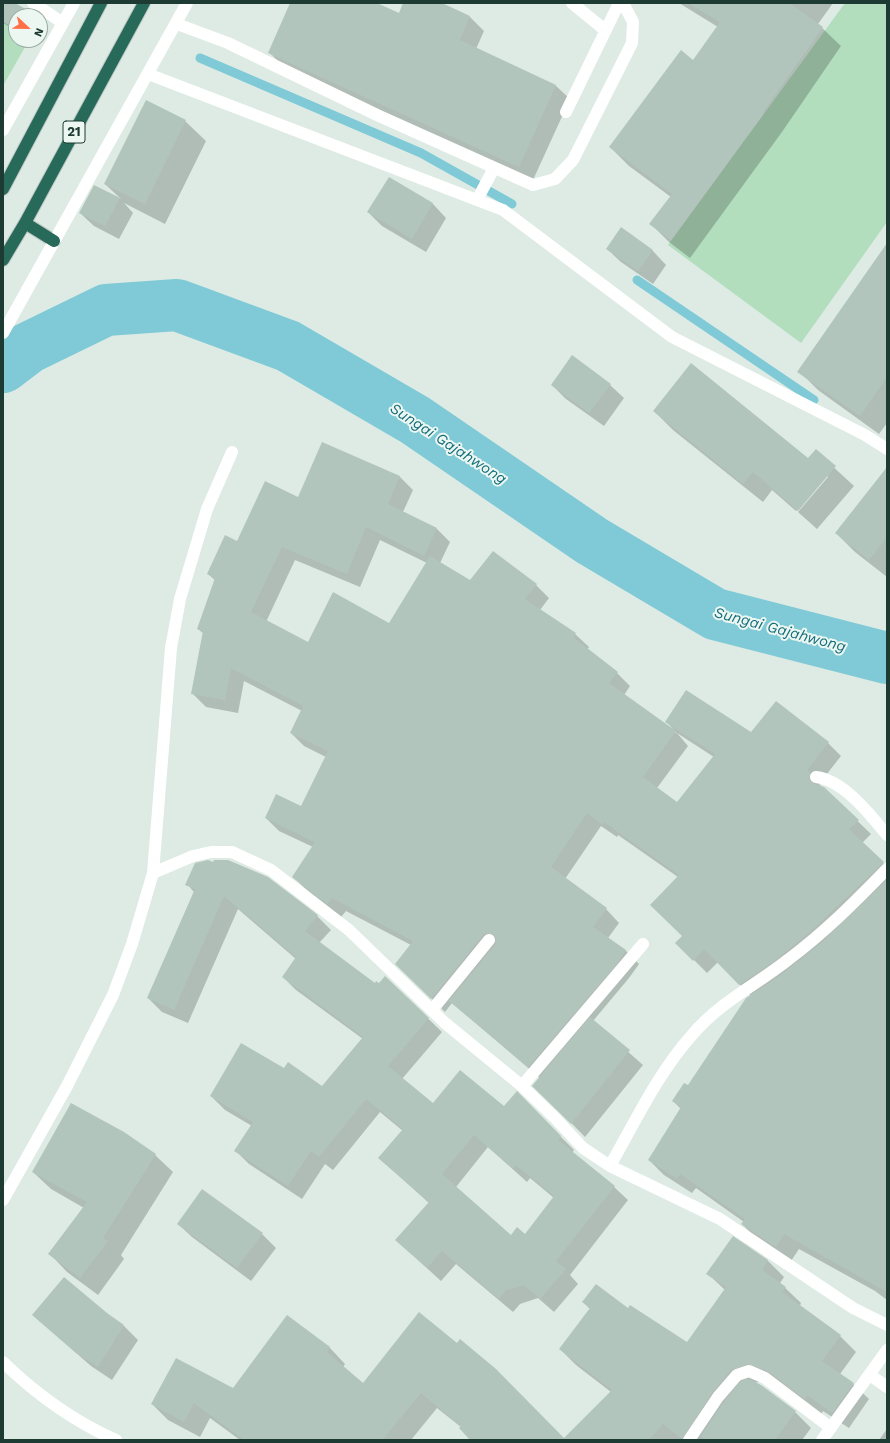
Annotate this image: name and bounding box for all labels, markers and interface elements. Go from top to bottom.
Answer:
north arrow [8,8,48,48]
text: N [31,26,46,39]
road number: 21 [63,121,85,143]
water label: Sungai Gajahwong [386,400,510,488]
water label: Sungai Gajahwong [712,604,848,656]

